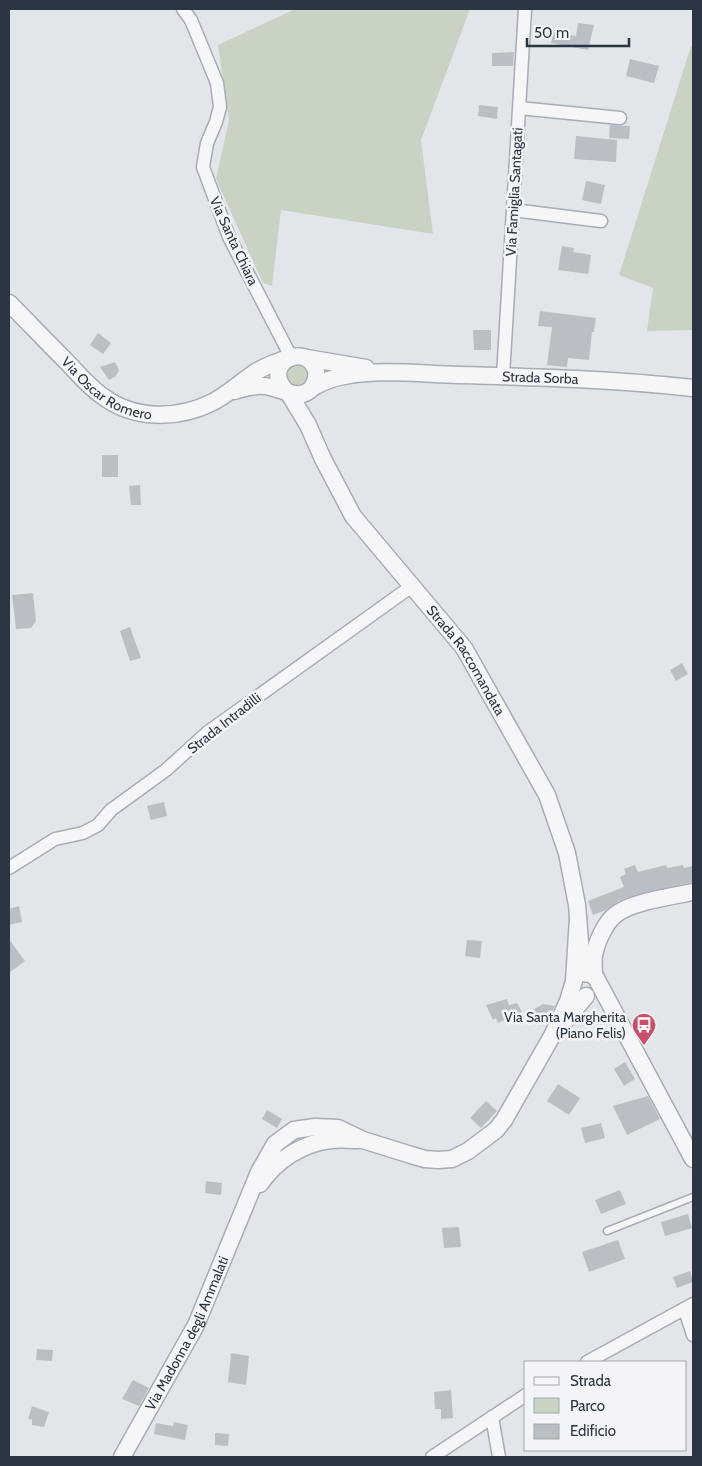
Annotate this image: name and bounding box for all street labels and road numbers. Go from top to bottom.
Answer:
street label: Via Famiglia Santagati [502,127,526,257]
street label: Via Santa Chiara [206,194,263,289]
street label: Via Oscar Romero [58,353,153,423]
street label: Strada Sorba [502,367,579,388]
street label: Strada Raccomandata [423,601,509,719]
street label: Strada Intradilli [184,689,264,757]
street label: Via Madonna degli Ammalati [141,1253,232,1413]

